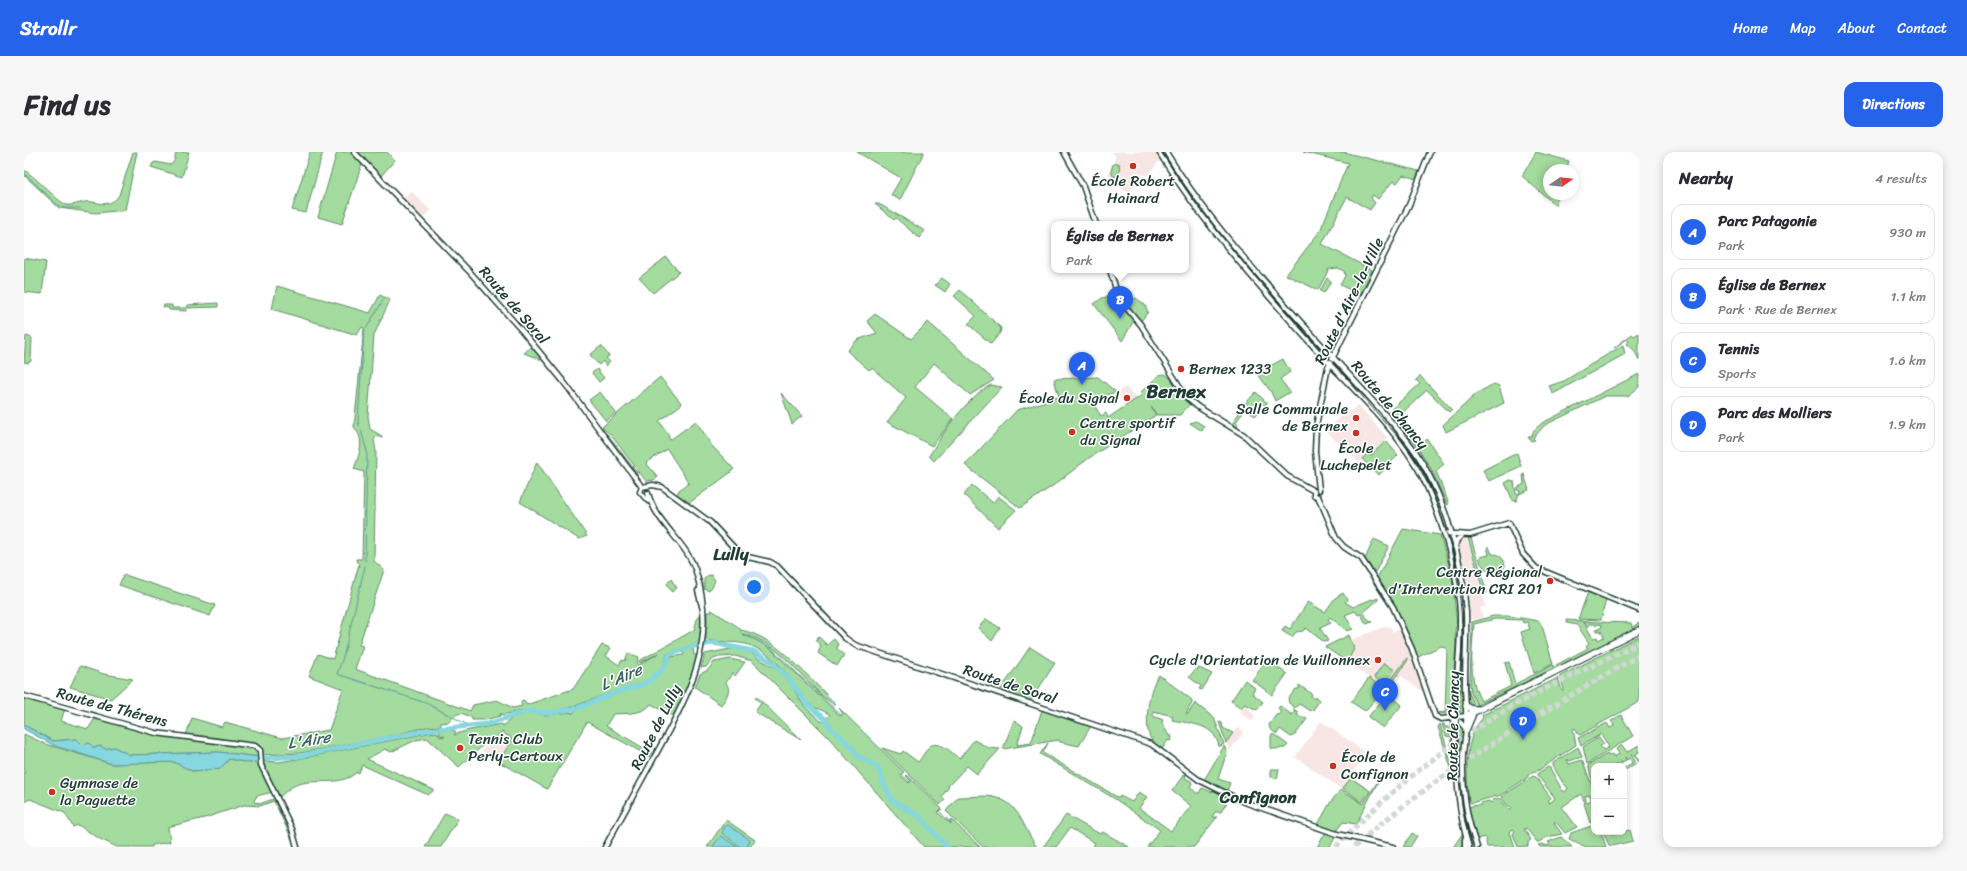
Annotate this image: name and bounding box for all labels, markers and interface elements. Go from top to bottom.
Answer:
text: Strollr [20,12,76,45]
text: Home [1733,16,1768,41]
text: Map [1790,16,1816,41]
text: About [1838,16,1875,41]
text: Contact [1897,16,1947,41]
text: Find us [24,80,111,129]
button: Directions [1844,82,1943,127]
marker: École Robert Hainard [1128,161,1138,171]
text: Nearby [1679,163,1733,193]
north arrow [1543,164,1579,200]
text: 4 results [1875,167,1927,190]
place label: École Robert Hainard [1091,168,1176,211]
text: Parc Patagonie [1718,208,1817,234]
popup [1051,221,1189,273]
text: A [1689,221,1697,244]
text: 930 m [1889,221,1926,244]
text: Église de Bernex [1066,223,1174,249]
street label: Route d'Aire-la-Ville [1307,233,1391,369]
text: Park [1718,234,1745,257]
text: Park [1066,249,1093,272]
street label: Route de Soral [472,260,556,351]
text: Église de Bernex [1718,272,1826,298]
text: B [1689,285,1697,308]
text: 1.1 km [1891,285,1926,308]
pin: B [1107,286,1133,319]
text: Park · Rue de Bernex [1718,298,1837,321]
text: Tennis [1718,336,1759,362]
text: C [1689,349,1697,372]
text: 1.6 km [1889,349,1926,372]
pin: A [1069,352,1095,385]
street label: Route de Chancy [1345,355,1436,456]
place label: Bernex 1233 [1189,356,1271,382]
text: Sports [1718,362,1756,385]
marker: Bernex 1233 [1176,364,1186,374]
district label: Bernex [1146,375,1207,408]
place label: École du Signal [1019,385,1120,411]
marker: École du Signal [1122,393,1132,403]
place label: Salle Communale de Bernex [1236,396,1348,439]
text: Parc des Molliers [1718,400,1832,426]
place label: Centre sportif du Signal [1080,410,1177,453]
marker: Salle Communale de Bernex [1351,413,1361,423]
text: D [1689,413,1697,436]
text: 1.9 km [1888,413,1926,436]
text: Park [1718,426,1745,449]
marker: Centre sportif du Signal [1067,427,1077,437]
marker: École Luchepelet [1351,428,1361,438]
place label: École Luchepelet [1320,435,1392,478]
district label: Lully [713,539,750,569]
place label: Centre Régional d'Intervention CRI 201 [1389,559,1543,602]
marker: Centre Régional d'Intervention CRI 201 [1545,576,1555,586]
your location [744,577,764,597]
place label: Cycle d'Orientation de Vuillonnex [1149,647,1370,673]
water label: L'Aire [596,655,648,699]
marker: Cycle d'Orientation de Vuillonnex [1373,655,1383,665]
street label: Route de Soral [960,657,1061,712]
street label: Route de Chancy [1439,670,1467,781]
pin: C [1372,678,1398,711]
street label: Route de Lully [623,679,689,774]
street label: Route de Thérens [54,680,171,735]
pin: D [1510,707,1536,740]
water label: L'Aire [285,722,334,758]
place label: Tennis Club Perly-Certoux [468,726,563,769]
marker: Tennis Club Perly-Certoux [455,743,465,753]
place label: École de Confignon [1341,744,1409,787]
marker: École de Confignon [1328,761,1338,771]
map controls [1591,763,1627,835]
button: + [1591,763,1627,799]
place label: Gymnase de la Paguette [60,770,138,813]
district label: Confignon [1219,782,1297,812]
marker: Gymnase de la Paguette [47,787,57,797]
button: − [1591,799,1627,835]

